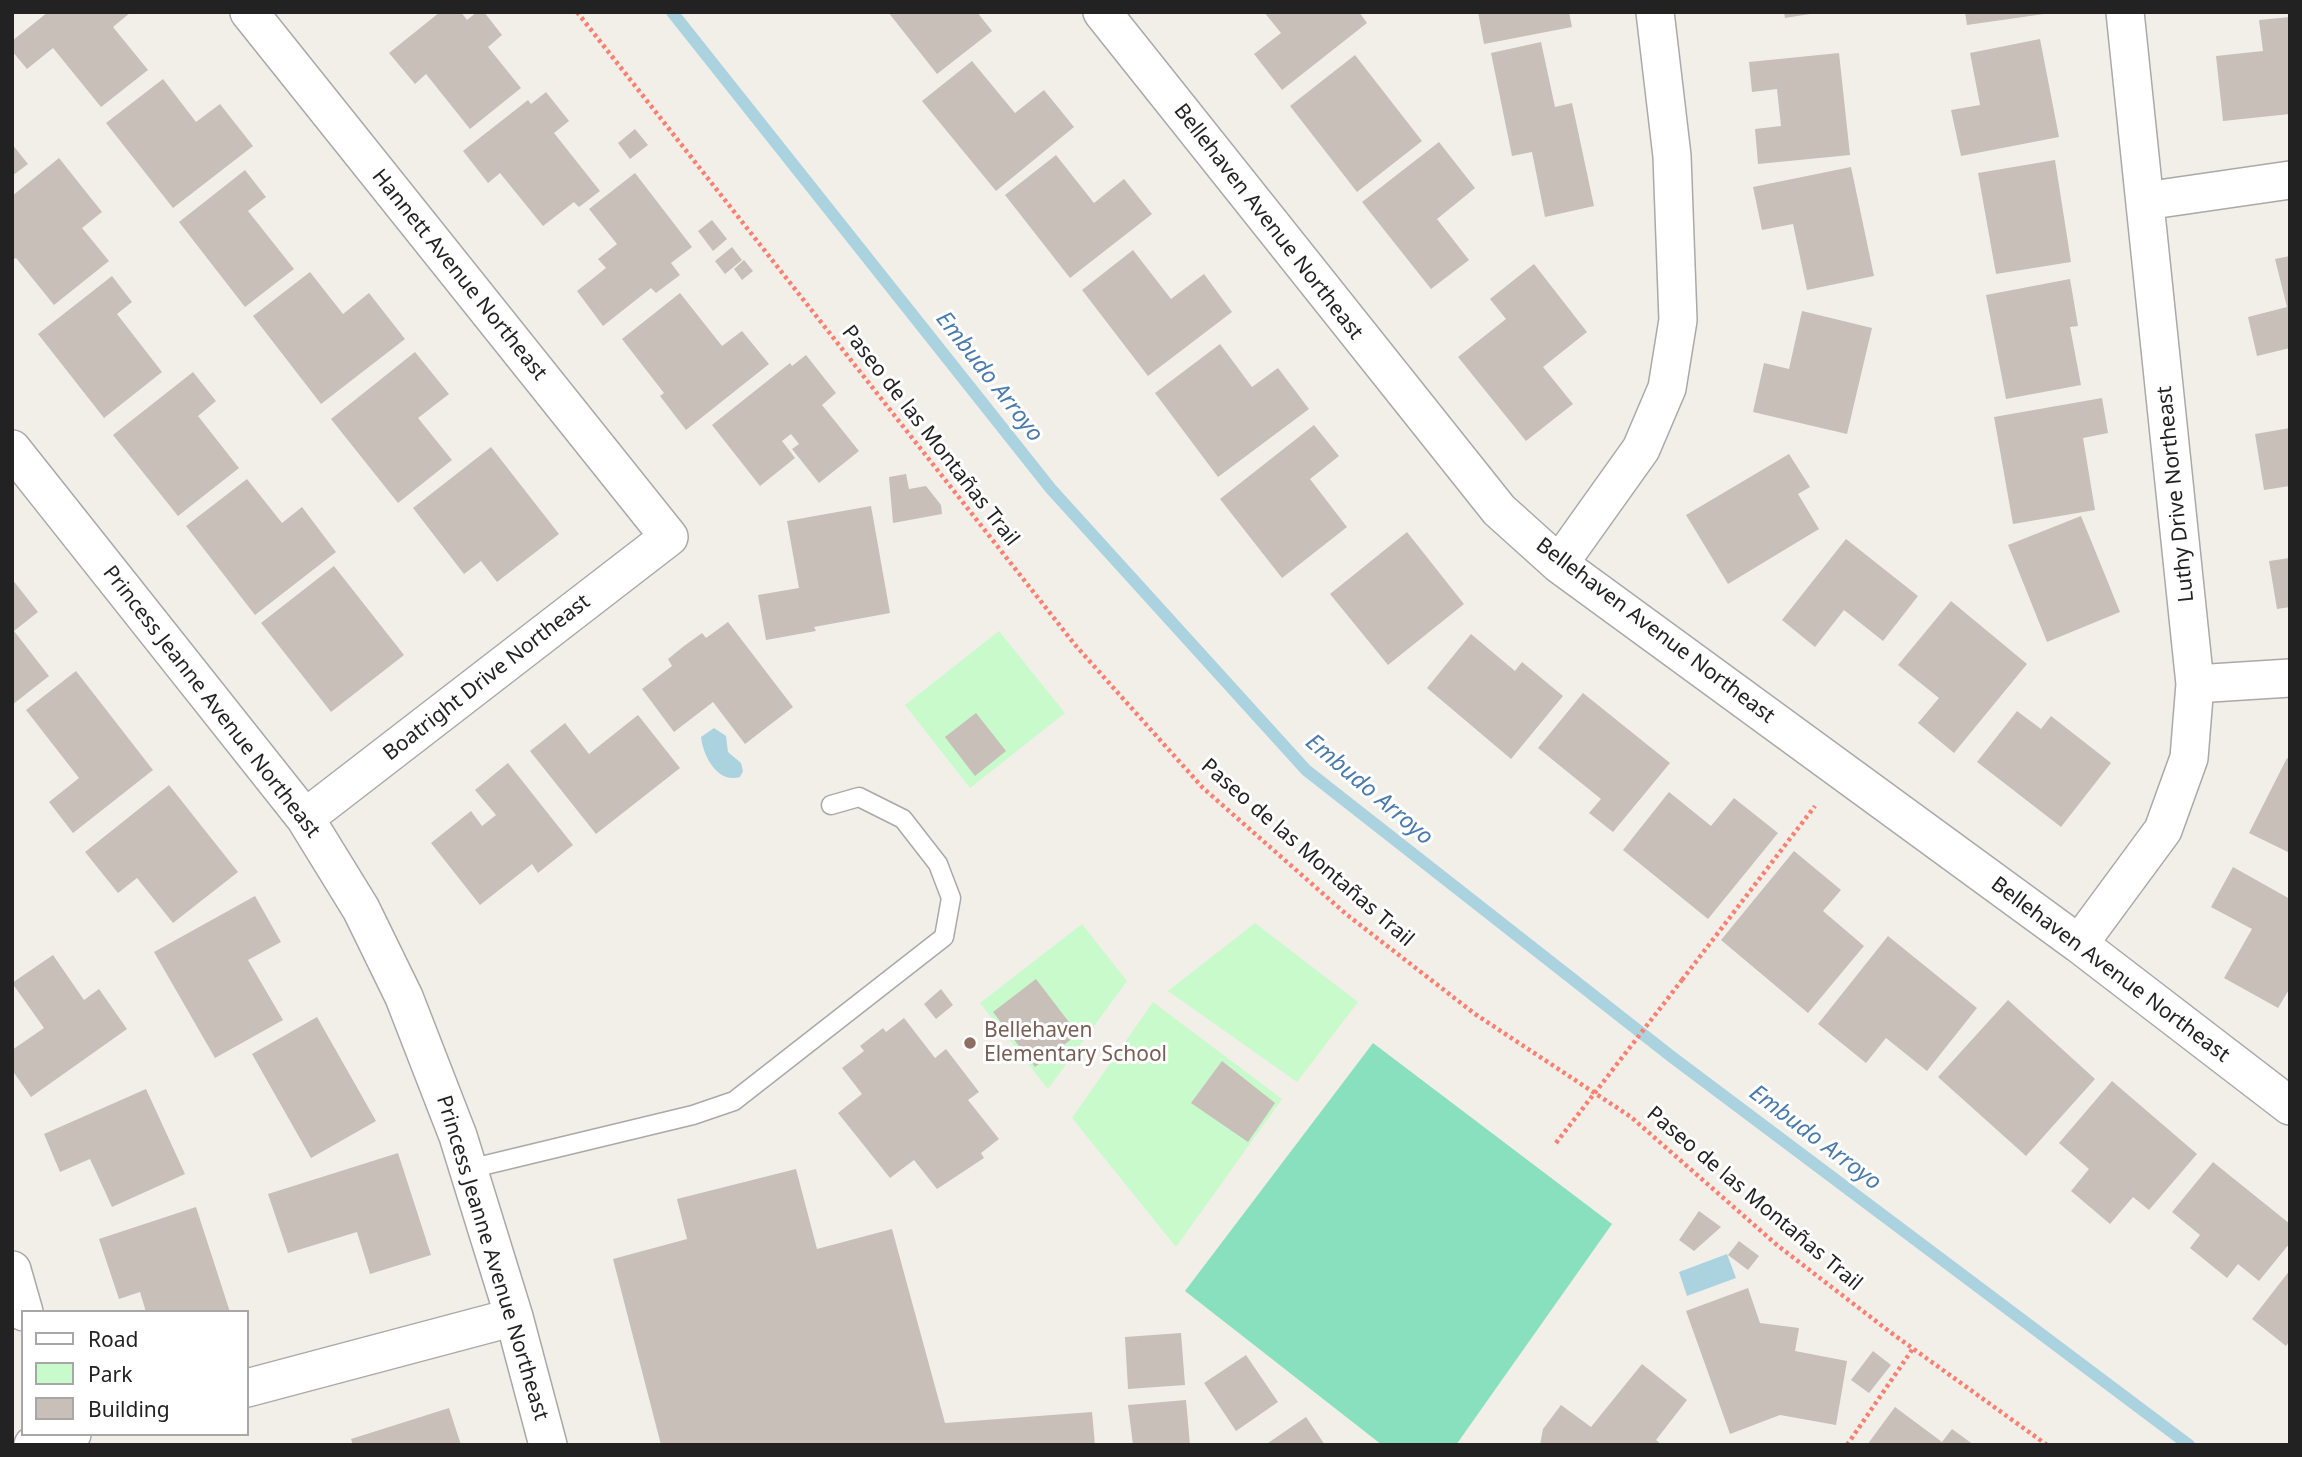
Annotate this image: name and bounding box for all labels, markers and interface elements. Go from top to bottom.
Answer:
street label: Bellehaven Avenue Northeast [1168,99,1368,345]
street label: Hannett Avenue Northeast [366,164,552,386]
water label: Embudo Arroyo [930,306,1048,448]
street label: Paseo de las Montañas Trail [836,321,1024,551]
street label: Luthy Drive Northeast [2152,385,2200,603]
street label: Bellehaven Avenue Northeast [1531,533,1779,729]
street label: Princess Jeanne Avenue Northeast [97,561,325,843]
street label: Boatright Drive Northeast [379,589,595,767]
water label: Embudo Arroyo [1300,729,1438,851]
street label: Paseo de las Montañas Trail [1196,754,1418,952]
street label: Bellehaven Avenue Northeast [1986,872,2234,1068]
place label: Bellehaven Elementary School [984,1018,1167,1068]
marker: Bellehaven Elementary School [962,1035,978,1051]
water label: Embudo Arroyo [1744,1080,1886,1196]
street label: Princess Jeanne Avenue Northeast [431,1093,553,1423]
street label: Paseo de las Montañas Trail [1641,1101,1867,1297]
legend [21,1310,248,1436]
text: Road [88,1325,138,1353]
text: Park [88,1360,132,1388]
text: Building [88,1395,170,1423]

